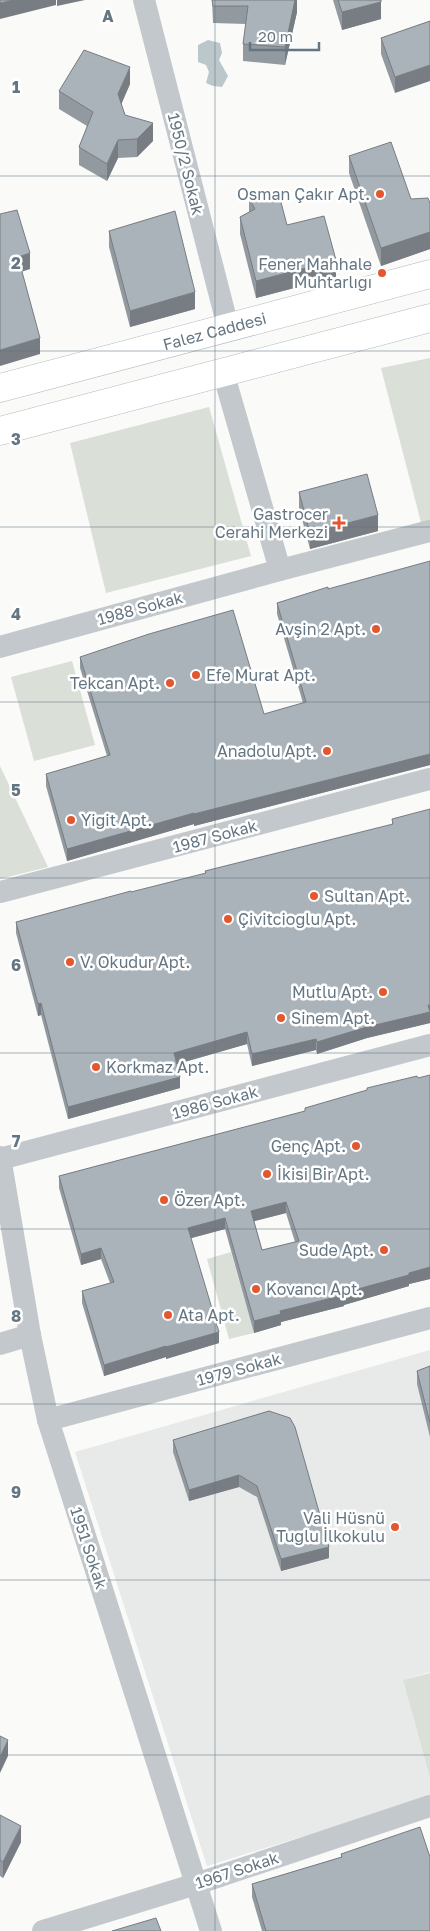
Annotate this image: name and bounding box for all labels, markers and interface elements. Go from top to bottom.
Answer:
text: A [102,6,114,26]
scale bar [250,20,319,52]
text: 20 m [258,27,293,45]
text: 1 [12,77,20,97]
street label: 1950/2 Sokak [164,111,208,217]
place label: Osman Çakır Apt. [237,184,370,204]
marker: Osman Çakır Apt. [374,188,386,200]
text: 2 [11,253,21,273]
place label: Fener Mahhale Muhtarlığı [258,254,372,292]
marker: Fener Mahhale Muhtarlığı [376,267,388,279]
street label: Falez Caddesi [161,308,269,354]
text: 3 [11,429,21,449]
place label: Gastrocer Cerahi Merkezi [215,504,328,542]
marker: Gastrocer Cerahi Merkezi [332,516,346,530]
street label: 1988 Sokak [95,587,185,629]
text: 4 [11,604,21,624]
place label: Avşin 2 Apt. [275,619,366,639]
marker: Avşin 2 Apt. [370,623,382,635]
place label: Efe Murat Apt. [206,665,316,685]
marker: Efe Murat Apt. [190,669,202,681]
place label: Tekcan Apt. [70,673,160,693]
marker: Tekcan Apt. [164,677,176,689]
place label: Anadolu Apt. [217,741,317,761]
marker: Anadolu Apt. [321,745,333,757]
text: 5 [11,780,21,800]
place label: Yiğit Apt. [81,810,152,830]
marker: Yiğit Apt. [65,814,77,826]
street label: 1987 Sokak [171,815,259,857]
place label: Sultan Apt. [324,886,410,906]
marker: Sultan Apt. [308,890,320,902]
place label: Çivitcioğlu Apt. [238,909,356,929]
marker: Çivitcioğlu Apt. [222,913,234,925]
place label: V. Okudur Apt. [80,952,190,972]
text: 6 [11,955,21,975]
marker: V. Okudur Apt. [64,956,76,968]
place label: Mutlu Apt. [292,982,373,1002]
marker: Mutlu Apt. [377,986,389,998]
place label: Sinem Apt. [291,1008,375,1028]
marker: Sinem Apt. [275,1012,287,1024]
place label: Korkmaz Apt. [106,1057,209,1077]
marker: Korkmaz Apt. [90,1061,102,1073]
street label: 1986 Sokak [170,1081,260,1123]
text: 7 [12,1131,21,1151]
place label: Genç Apt. [271,1136,346,1156]
marker: Genç Apt. [350,1140,362,1152]
place label: İkisi Bir Apt. [277,1164,370,1184]
marker: İkisi Bir Apt. [261,1168,273,1180]
place label: Özer Apt. [174,1190,246,1210]
marker: Özer Apt. [158,1194,170,1206]
place label: Sude Apt. [299,1240,374,1260]
marker: Sude Apt. [378,1244,390,1256]
place label: Kovancı Apt. [266,1279,363,1299]
marker: Kovancı Apt. [250,1283,262,1295]
place label: Ata Apt. [178,1305,240,1325]
text: 8 [11,1306,21,1326]
marker: Ata Apt. [162,1309,174,1321]
street label: 1979 Sokak [195,1348,283,1390]
text: 9 [11,1482,21,1502]
street label: 1951 Sokak [66,1504,112,1592]
place label: Vali Hüsnü Tuğlu İlkokulu [276,1508,385,1546]
marker: Vali Hüsnü Tuğlu İlkokulu [389,1521,401,1533]
street label: 1967 Sokak [193,1847,281,1893]

